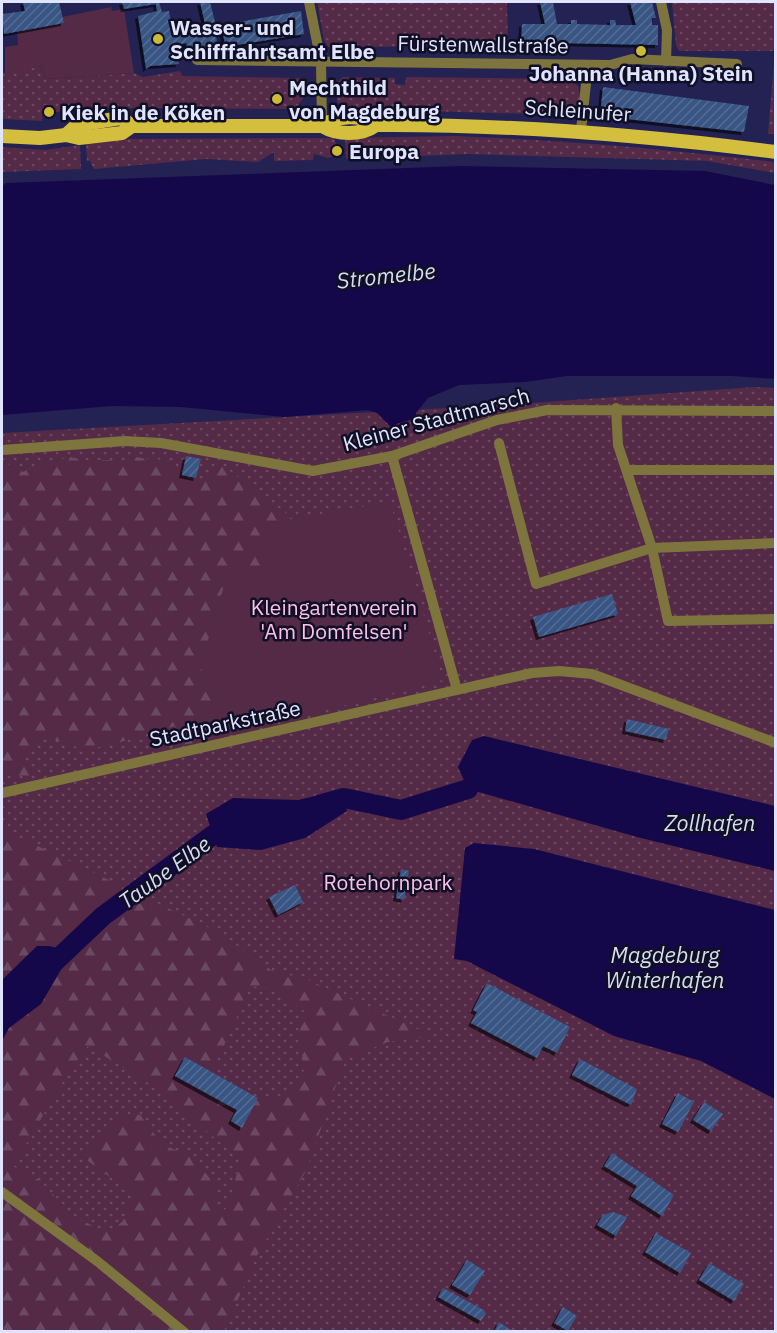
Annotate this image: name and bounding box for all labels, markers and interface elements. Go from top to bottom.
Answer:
place label: Wasser- und Schifffahrtsamt Elbe [170,13,375,65]
street label: Fürstenwallstraße [397,29,569,59]
marker: Wasser- und Schifffahrtsamt Elbe [151,32,165,46]
marker: Johanna (Hanna) Stein [634,44,648,58]
place label: Johanna (Hanna) Stein [529,59,753,87]
place label: Mechthild von Magdeburg [289,73,440,125]
marker: Mechthild von Magdeburg [270,92,284,106]
street label: Schleinufer [524,92,633,128]
place label: Kiek in de Köken [61,98,225,126]
marker: Kiek in de Köken [42,105,56,119]
place label: Europa [349,137,419,165]
marker: Europa [330,144,344,158]
water label: Stromelbe [335,255,437,295]
street label: Kleiner Stadtmarsch [340,381,532,457]
park label: Kleingartenverein 'Am Domfelsen' [251,593,417,645]
street label: Stadtparkstraße [147,693,303,753]
water label: Zollhafen [663,808,756,837]
water label: Taube Elbe [112,829,216,915]
park label: Rotehornpark [323,868,453,896]
water label: Magdeburg Winterhafen [606,940,724,994]

